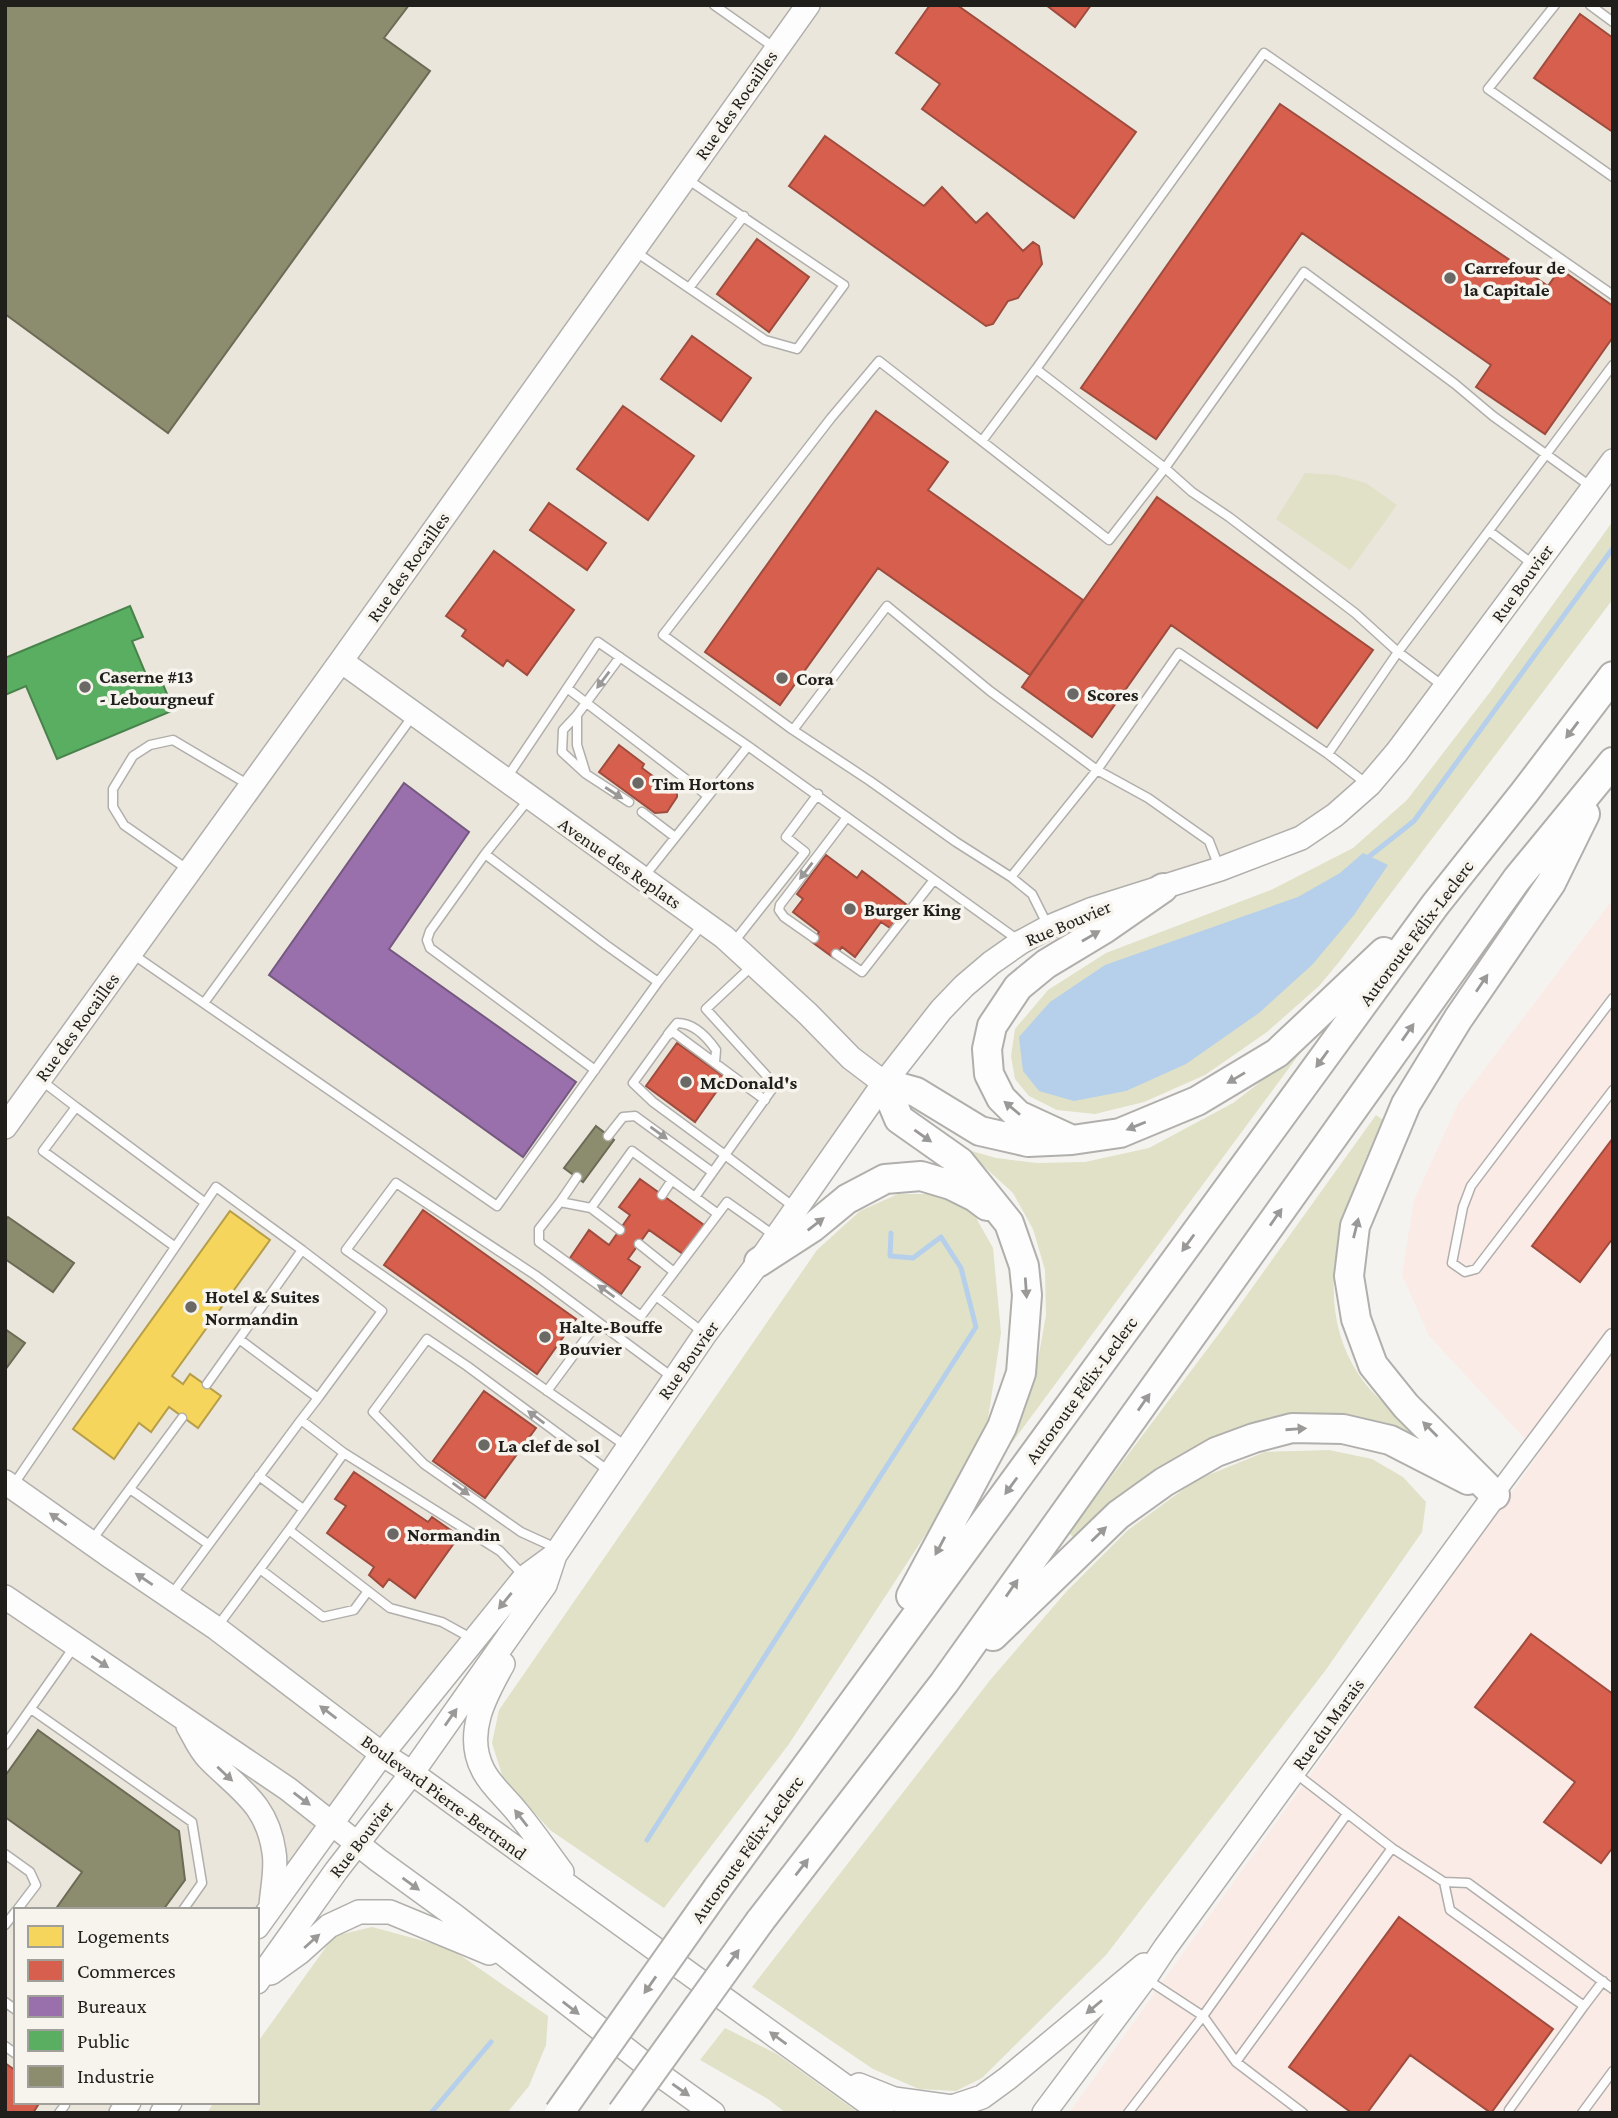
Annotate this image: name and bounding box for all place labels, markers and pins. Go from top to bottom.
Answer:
place label: Carrefour de la Capitale [1464,257,1566,300]
marker: Carrefour de la Capitale [1442,270,1458,286]
place label: Caserne #13 - Lebourgneuf [99,666,215,709]
place label: Cora [796,668,835,689]
marker: Cora [774,670,790,686]
marker: Caserne #13 - Lebourgneuf [77,679,93,695]
place label: Scores [1087,684,1139,705]
marker: Scores [1065,686,1081,702]
place label: Tim Hortons [652,773,755,794]
marker: Tim Hortons [630,775,646,791]
place label: Burger King [864,899,961,920]
marker: Burger King [842,901,858,917]
place label: McDonald's [700,1072,797,1093]
marker: McDonald's [678,1074,694,1090]
place label: Hotel & Suites Normandin [205,1286,320,1329]
marker: Hotel & Suites Normandin [183,1299,199,1315]
place label: Halte-Bouffe Bouvier [559,1316,663,1359]
marker: Halte-Bouffe Bouvier [537,1329,553,1345]
place label: La clef de sol [498,1435,600,1456]
marker: La clef de sol [476,1437,492,1453]
place label: Normandin [407,1524,500,1545]
marker: Normandin [385,1526,401,1542]

